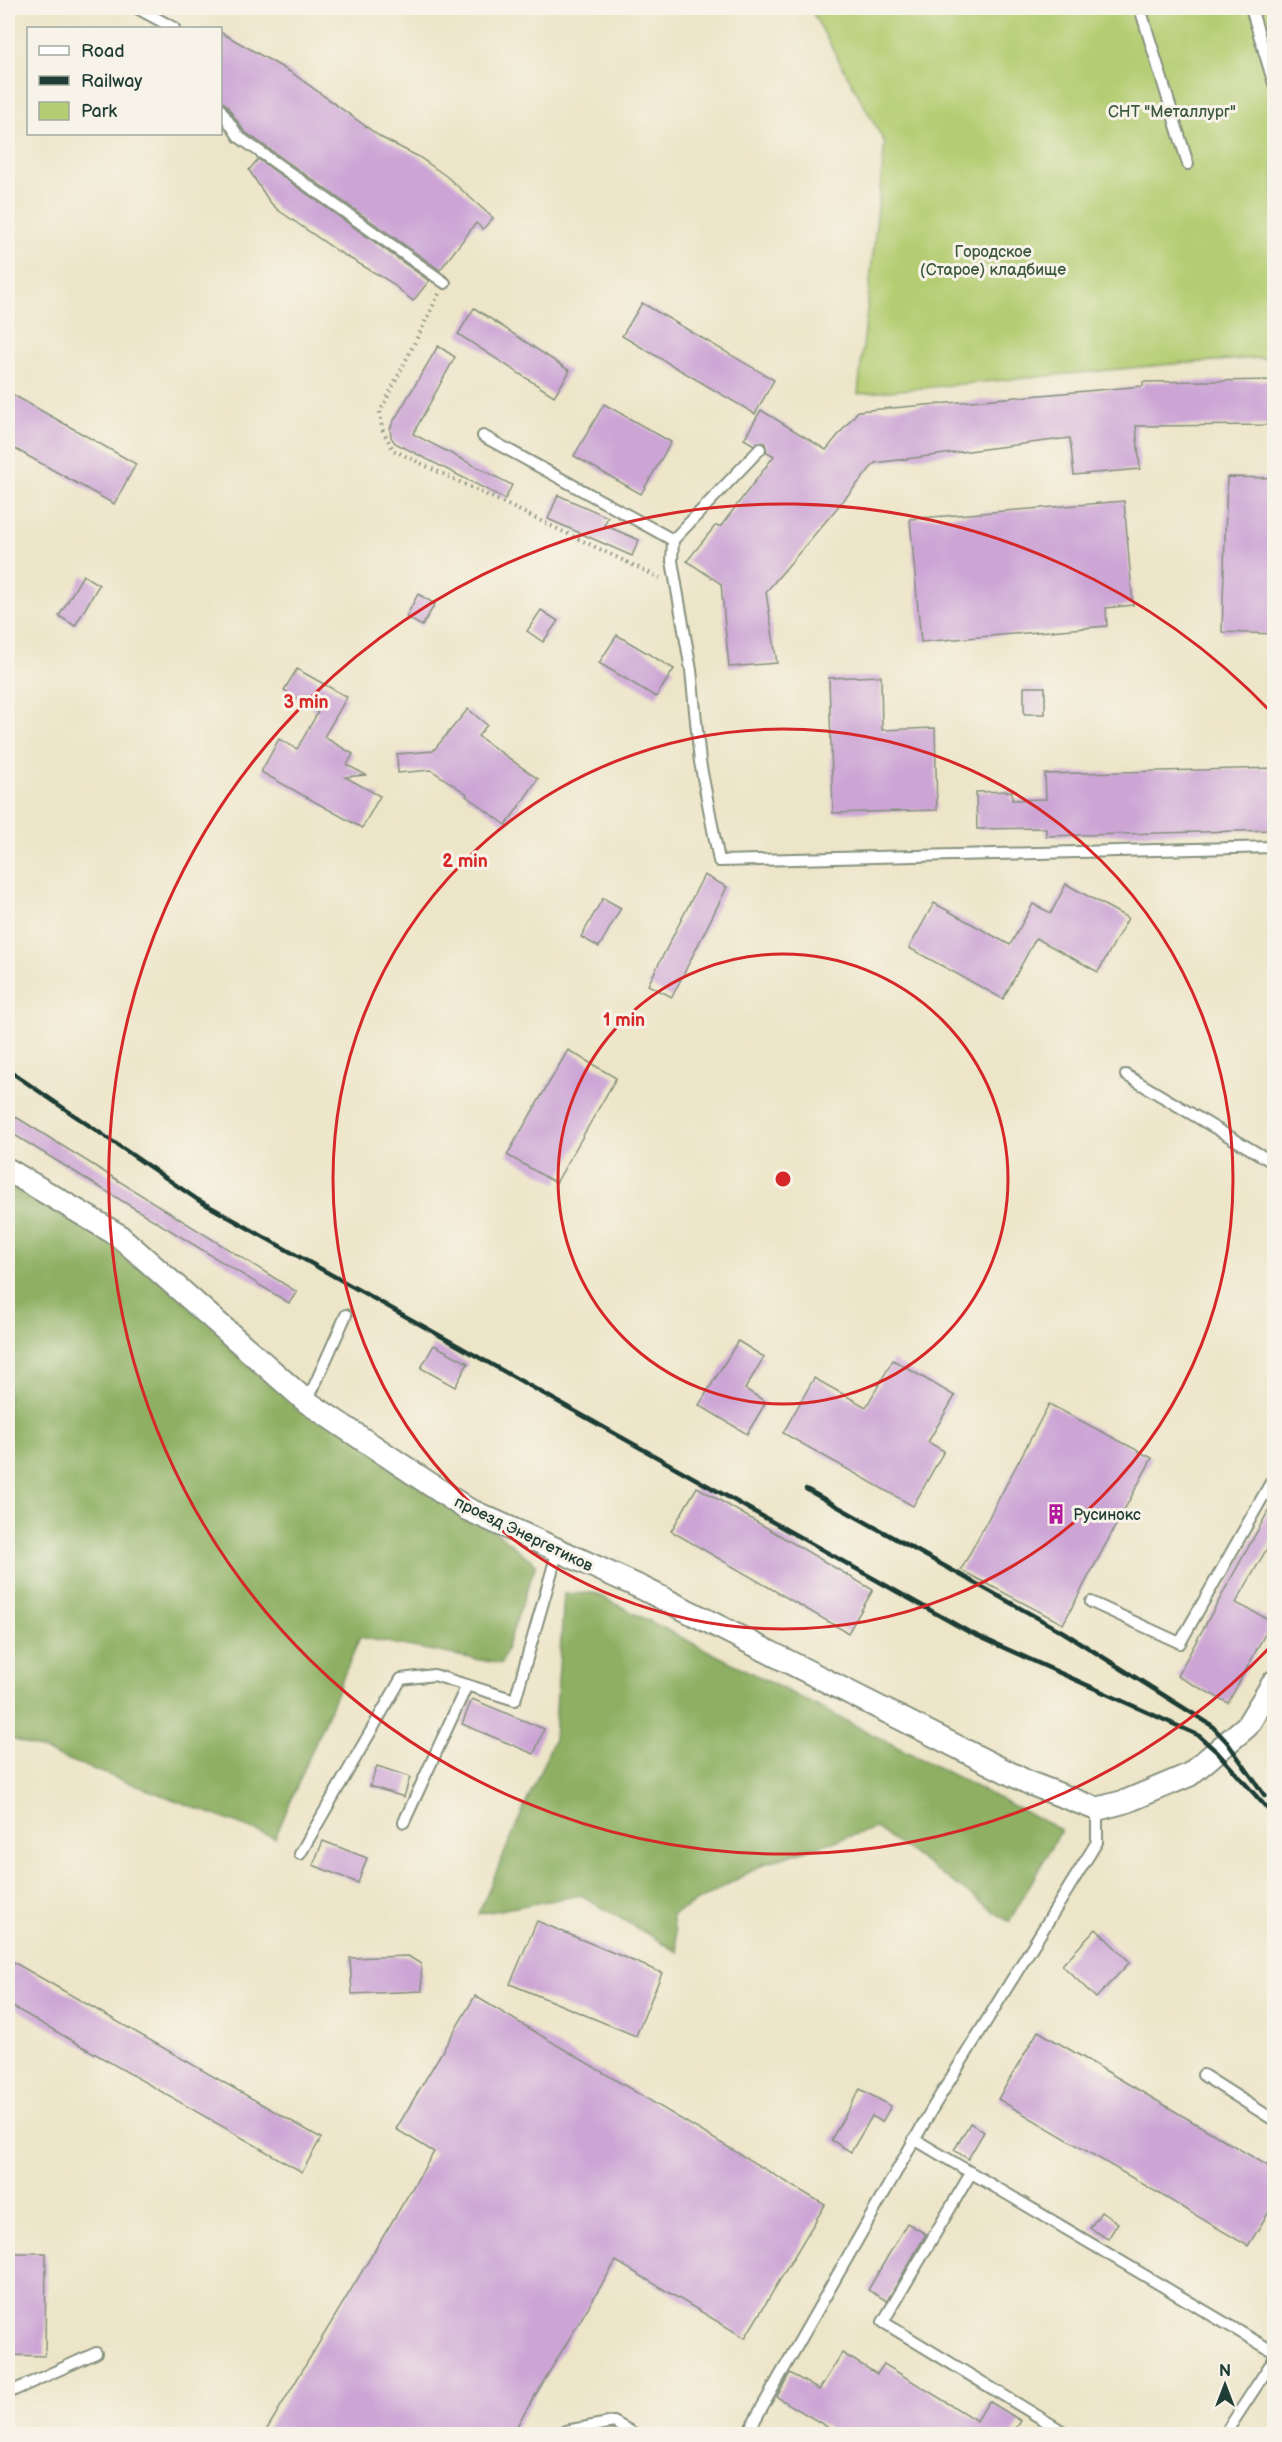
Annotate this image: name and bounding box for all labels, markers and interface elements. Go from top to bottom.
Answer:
legend [27,27,222,135]
text: Road [81,41,125,62]
text: Railway [81,71,143,92]
text: Park [81,101,117,122]
park label: СНТ "Металлург" [1108,103,1236,122]
park label: Городское (Старое) кладбище [920,243,1066,280]
text: 3 min [283,692,329,713]
text: 2 min [442,851,488,872]
text: 1 min [603,1010,645,1031]
centre of rings [773,1169,793,1189]
street label: проезд Энергетиков [451,1493,596,1576]
building icon: Русинокс [1044,1502,1068,1526]
place label: Русинокс [1073,1506,1141,1525]
north arrow [1195,2355,1255,2415]
text: N [1219,2362,1231,2381]

